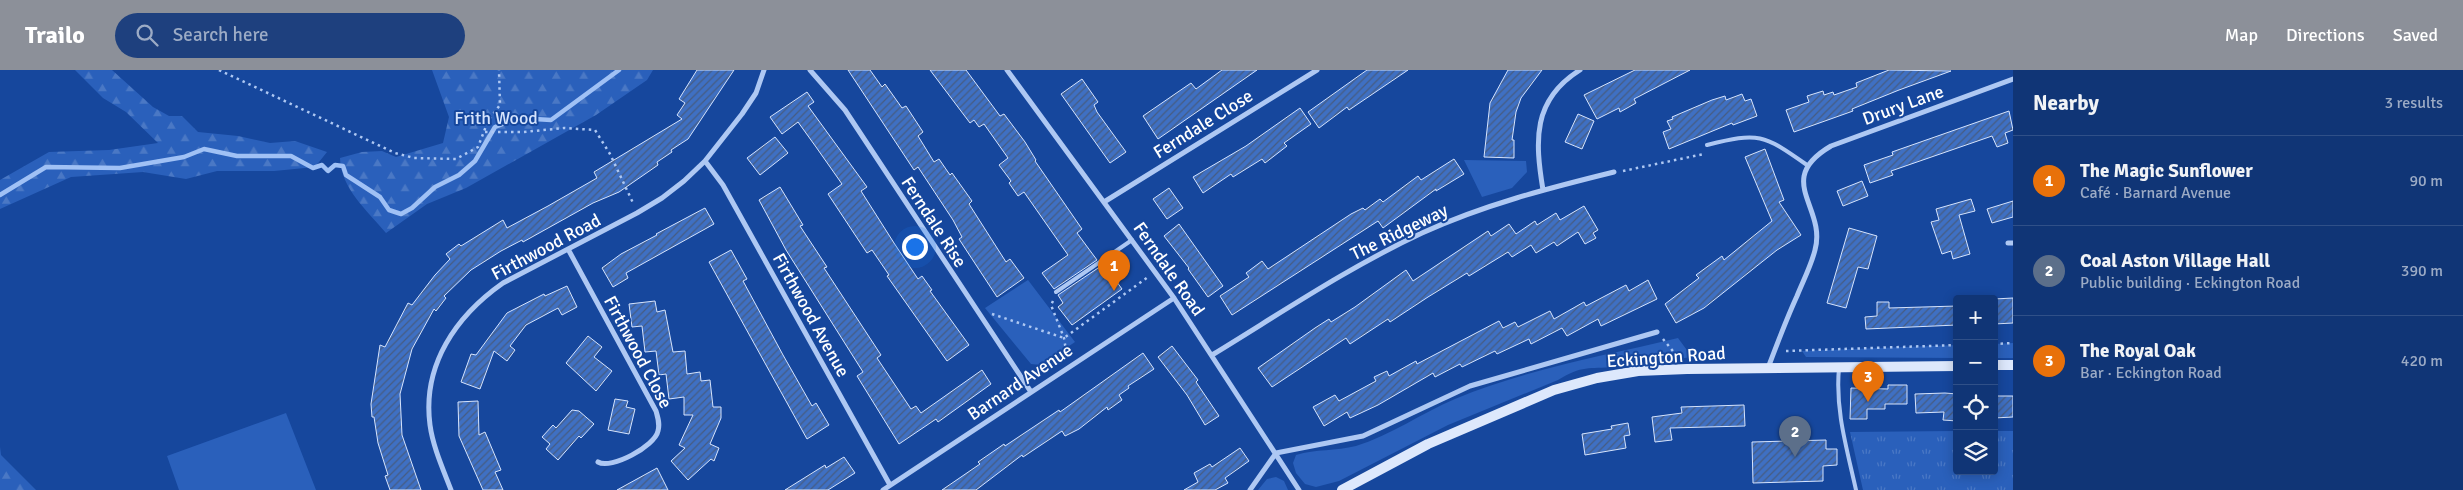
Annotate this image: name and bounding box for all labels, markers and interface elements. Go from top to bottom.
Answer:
search box [115,13,465,58]
text: Trailo [25,20,85,50]
icon: search [133,21,161,49]
text: Search here [173,23,269,47]
text: Map [2225,24,2258,46]
text: Directions [2286,24,2365,46]
text: Saved [2393,24,2438,46]
street label: Drury Lane [1859,80,1947,130]
street label: Ferndale Close [1149,85,1257,163]
text: Nearby [2033,90,2099,116]
text: 3 results [2384,93,2443,113]
park label: Frith Wood [454,107,538,129]
text: The Magic Sunflower [2080,159,2253,183]
text: 1 [2045,171,2053,191]
text: 90 m [2409,171,2443,191]
street label: Ferndale Rise [897,173,971,271]
text: Café · Barnard Avenue [2080,183,2231,203]
street label: The Ridgeway [1347,199,1452,265]
street label: Firthwood Road [488,209,604,285]
street label: Ferndale Road [1129,218,1209,320]
your location [902,234,928,260]
street label: Firthwood Avenue [768,249,854,381]
text: Coal Aston Village Hall [2080,249,2270,273]
pin: 1 [1098,250,1130,291]
text: 2 [2045,261,2053,281]
text: 390 m [2401,261,2443,281]
text: Public building · Eckington Road [2080,273,2300,293]
street label: Firthwood Close [599,292,677,412]
map controls [1953,295,1998,475]
button: + [1953,295,1998,340]
street label: Barnard Avenue [963,339,1077,425]
text: The Royal Oak [2080,339,2196,363]
button: − [1953,340,1998,385]
street label: Eckington Road [1606,342,1726,372]
text: 3 [2045,351,2053,371]
text: 420 m [2401,351,2443,371]
pin: 3 [1852,361,1884,402]
text: Bar · Eckington Road [2080,363,2222,383]
button: locate [1953,385,1998,430]
pin: 2 [1779,416,1811,457]
button: layers [1953,430,1998,475]

